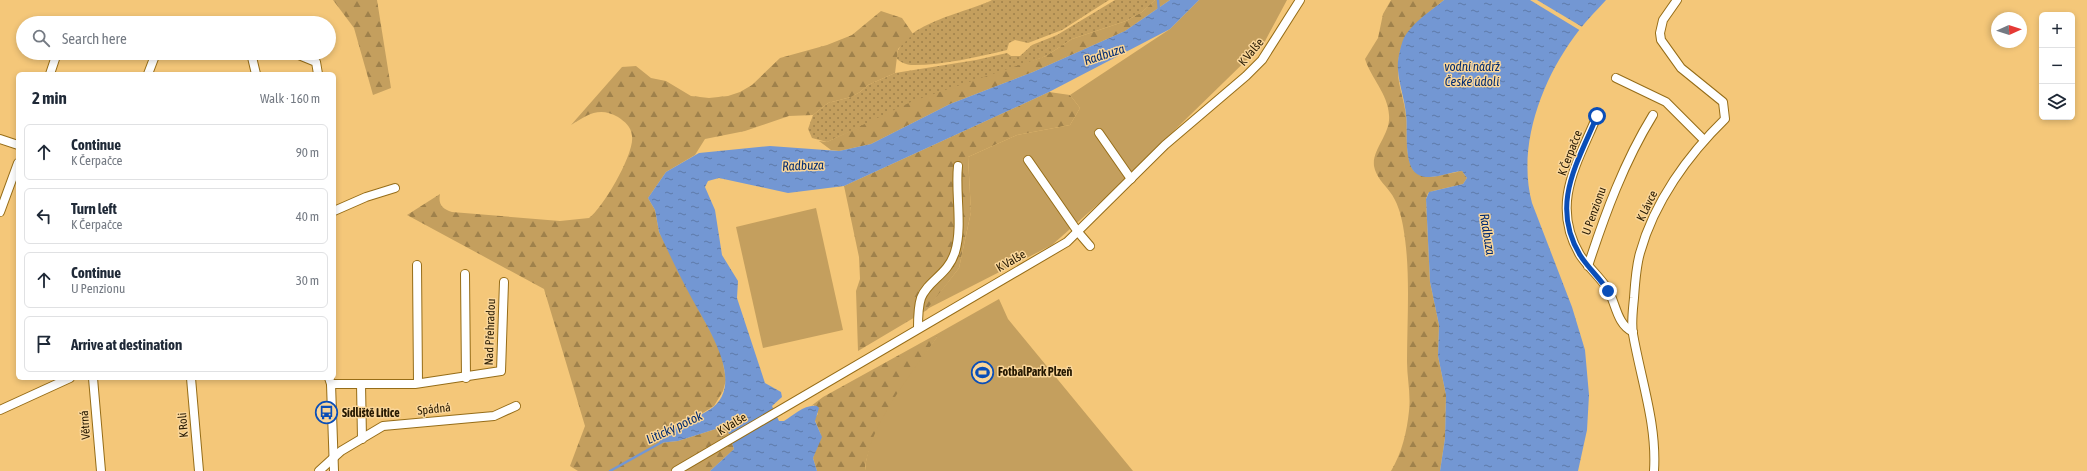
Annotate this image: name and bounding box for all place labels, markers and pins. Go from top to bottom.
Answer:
sports icon: FotbalPark Plzeň [970,359,996,385]
place label: FotbalPark Plzeň [998,365,1073,379]
bus stop icon: Sídliště Litice [314,400,340,426]
place label: Sídliště Litice [342,406,400,420]

